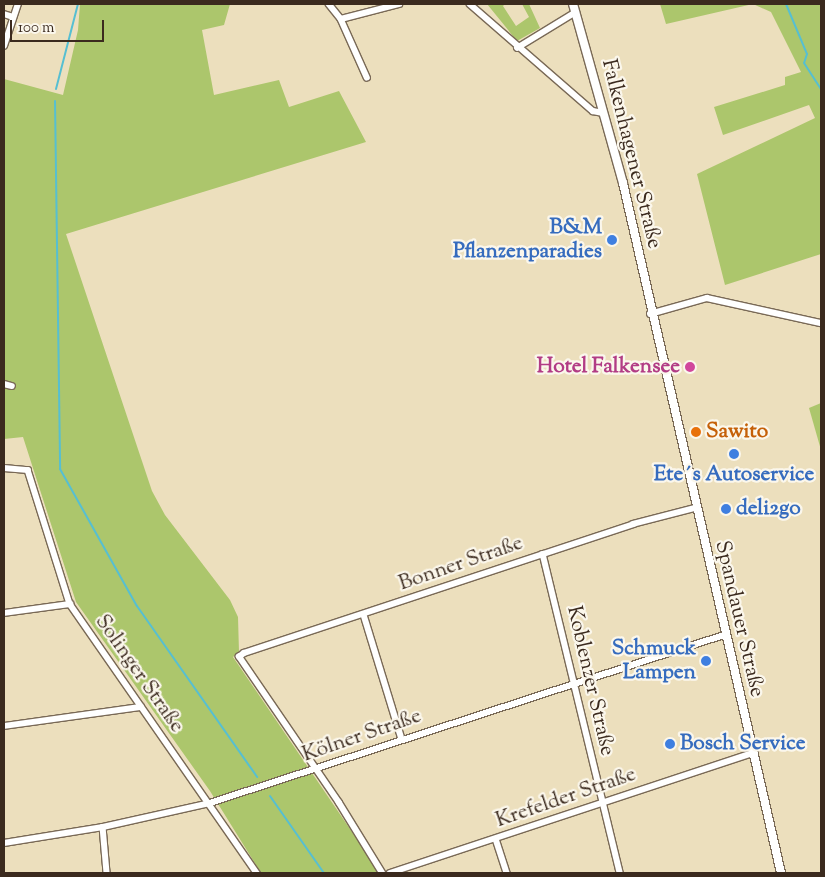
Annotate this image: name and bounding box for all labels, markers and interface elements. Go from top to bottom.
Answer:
scale bar [12,10,106,42]
text: 100 m [18,18,54,39]
street label: Falkenhagener Straße [595,57,667,251]
place label: B&M Pflanzenparadies [453,215,602,265]
marker: B&M Pflanzenparadies [606,234,618,246]
place label: Hotel Falkensee [537,354,680,380]
marker: Hotel Falkensee [684,361,696,373]
place label: Sawito [706,419,768,445]
marker: Sawito [690,426,702,438]
marker: Ete´s Autoservice [728,448,740,460]
place label: Ete´s Autoservice [654,462,814,488]
place label: deli2go [736,496,801,522]
marker: deli2go [720,503,732,515]
street label: Bonner Straße [396,531,526,597]
street label: Spandauer Straße [709,538,769,700]
street label: Koblenzer Straße [561,604,619,758]
street label: Solinger Straße [89,610,189,738]
place label: Schmuck Lampen [612,636,696,686]
marker: Schmuck Lampen [700,655,712,667]
street label: Kölner Straße [299,704,425,768]
place label: Bosch Service [680,731,805,757]
marker: Bosch Service [664,738,676,750]
street label: Krefelder Straße [493,762,639,834]

